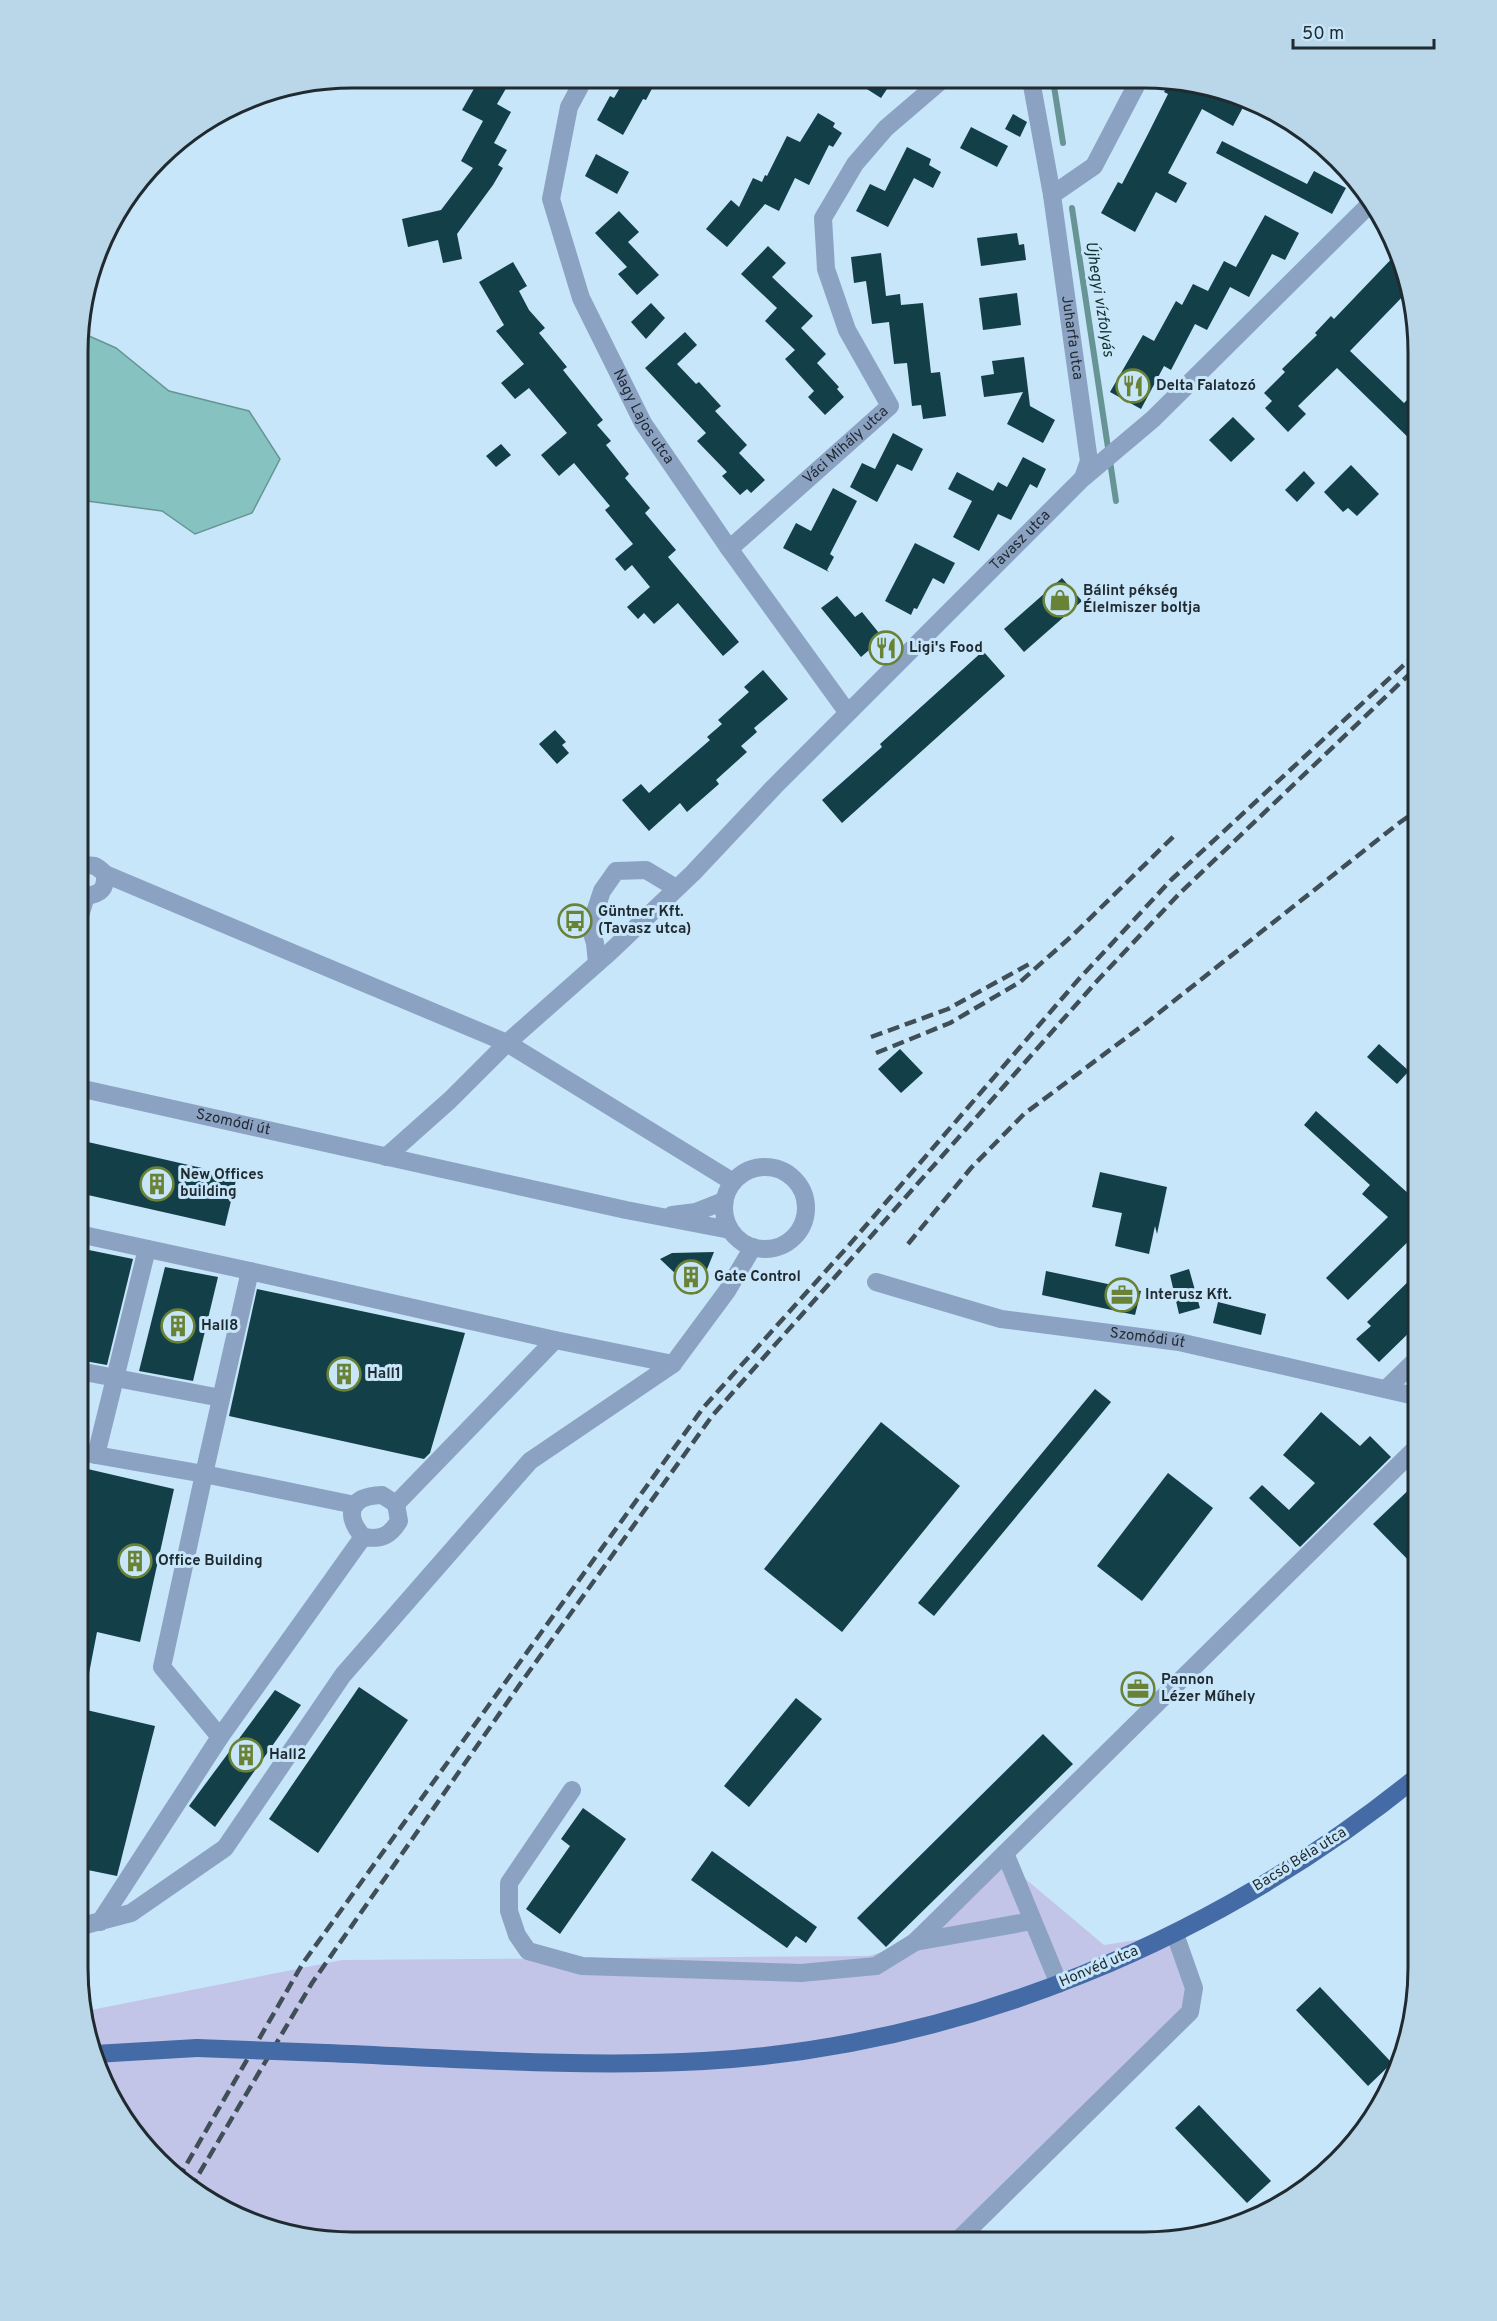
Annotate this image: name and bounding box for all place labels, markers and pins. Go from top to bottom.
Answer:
restaurant icon: Delta Falatozó [1115,368,1151,404]
place label: Delta Falatozó [1156,377,1256,396]
shop icon: Bálint pékség Élelmiszer boltja [1042,582,1078,618]
place label: Bálint pékség Élelmiszer boltja [1083,582,1201,618]
restaurant icon: Ligi's Food [868,630,904,666]
place label: Ligi's Food [909,639,983,658]
bus stop icon: Güntner Kft. (Tavasz utca) [557,903,593,939]
place label: Güntner Kft. (Tavasz utca) [598,903,691,939]
building icon: New Offices building [139,1166,175,1202]
place label: New Offices building [180,1166,264,1202]
building icon: Gate Control [673,1259,709,1295]
place label: Gate Control [714,1268,801,1287]
office icon: Interusz Kft. [1104,1277,1140,1313]
place label: Interusz Kft. [1145,1286,1232,1305]
building icon: Hall8 [160,1308,196,1344]
place label: Hall8 [201,1317,238,1336]
building icon: Hall1 [326,1356,362,1392]
place label: Hall1 [367,1365,401,1384]
building icon: Office Building [117,1543,153,1579]
place label: Office Building [158,1552,263,1571]
office icon: Pannon Lézer Műhely [1120,1671,1156,1707]
place label: Pannon Lézer Műhely [1161,1671,1256,1707]
building icon: Hall2 [228,1737,264,1773]
place label: Hall2 [269,1746,306,1765]

